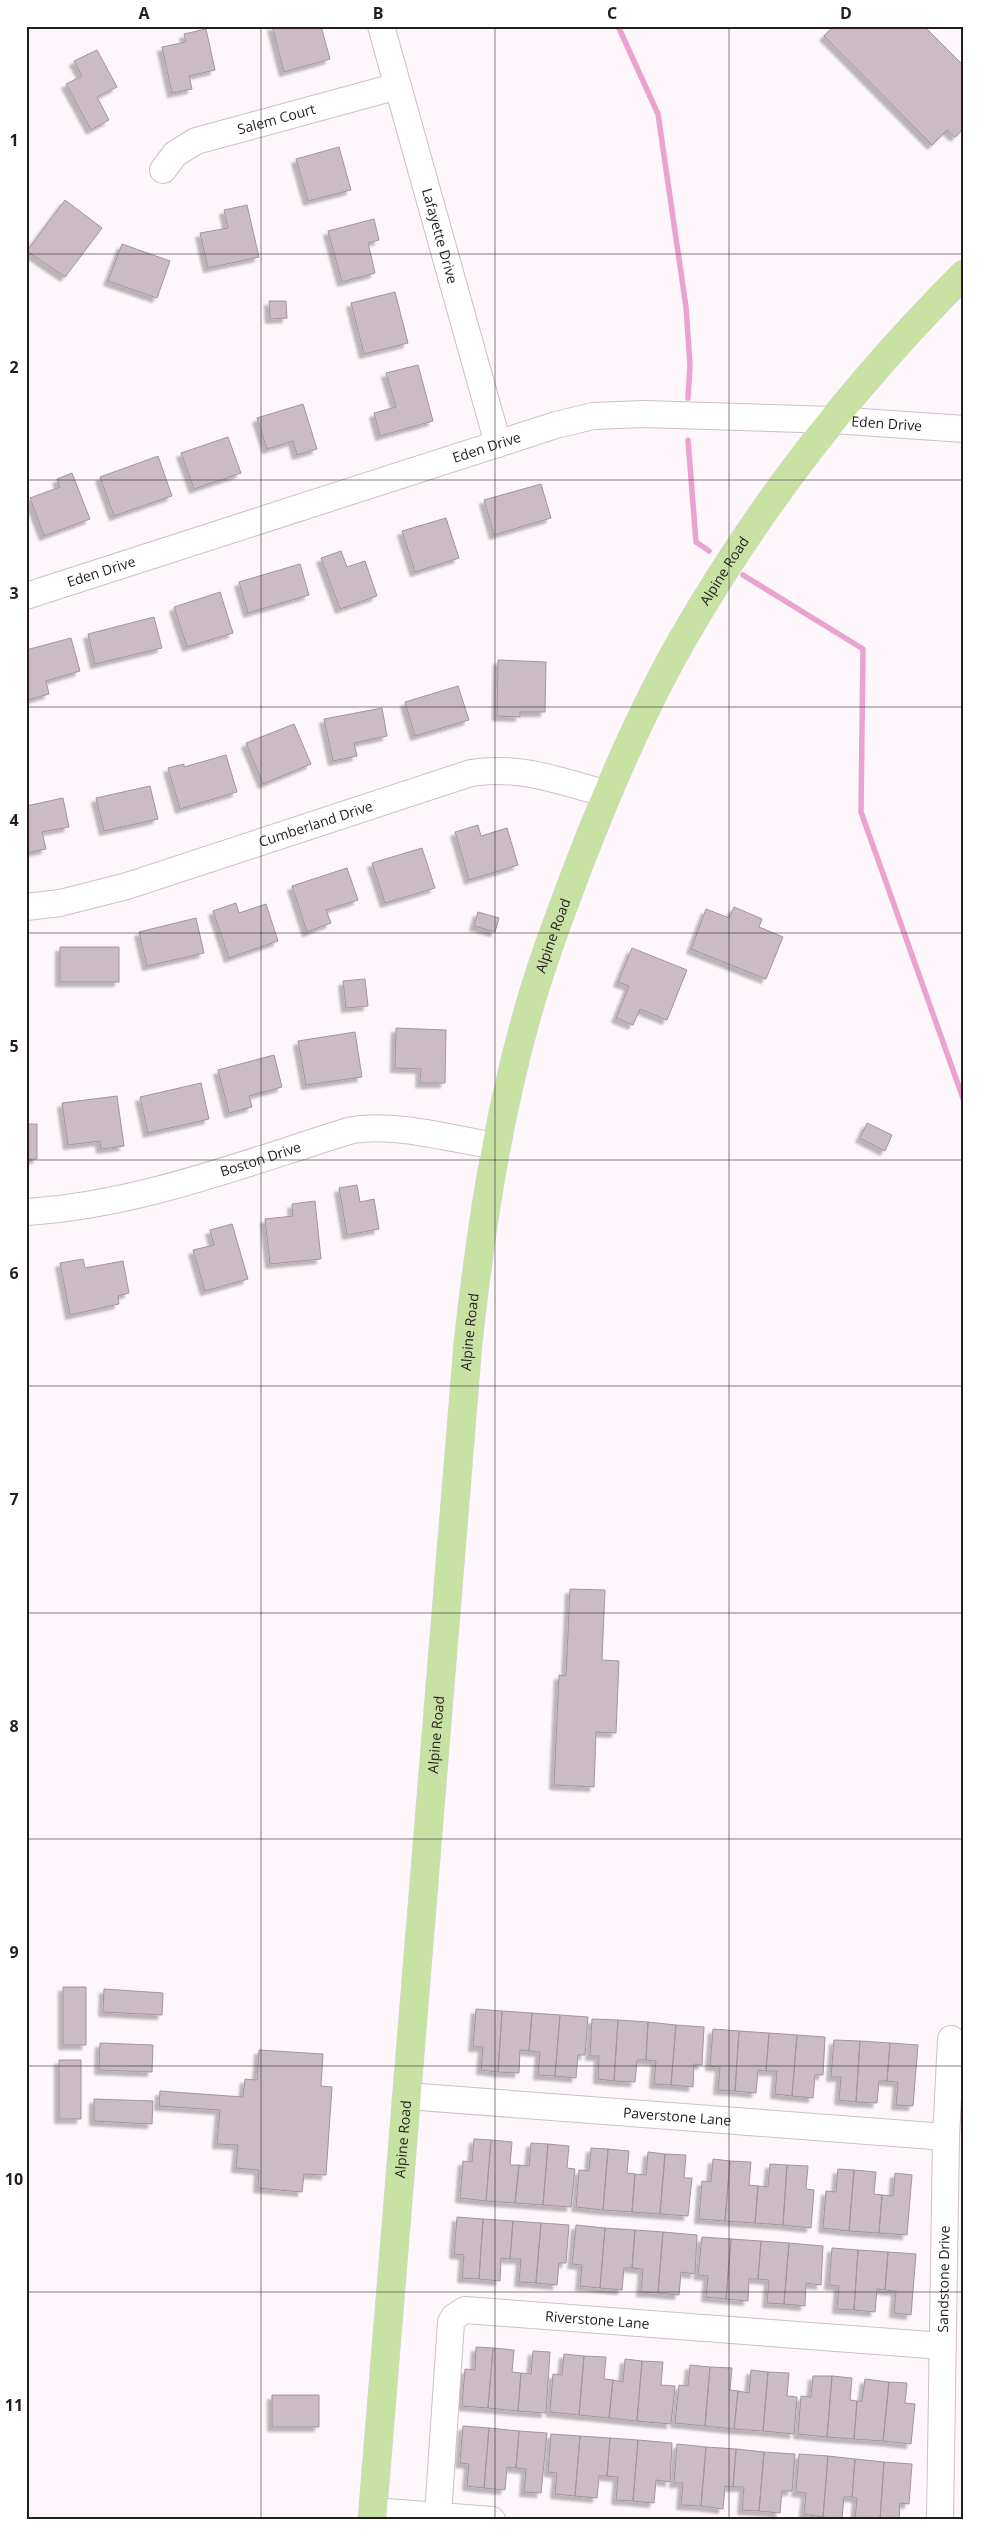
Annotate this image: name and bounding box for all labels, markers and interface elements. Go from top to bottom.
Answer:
text: A [138,2,150,24]
text: B [373,2,383,24]
text: C [607,2,617,24]
text: D [840,2,852,24]
street label: Salem Court [235,99,317,138]
text: 1 [9,129,19,151]
street label: Lafayette Drive [418,186,463,286]
text: 2 [9,356,19,378]
street label: Eden Drive [851,411,923,435]
street label: Eden Drive [450,427,523,467]
street label: Alpine Road [695,533,753,609]
street label: Eden Drive [64,551,138,591]
text: 3 [9,582,19,604]
street label: Cumberland Drive [256,796,375,851]
text: 4 [9,809,19,831]
street label: Alpine Road [530,896,574,975]
text: 5 [9,1035,19,1057]
street label: Boston Drive [217,1137,303,1181]
text: 6 [9,1262,19,1284]
street label: Alpine Road [456,1292,483,1372]
text: 7 [9,1488,19,1510]
street label: Alpine Road [423,1695,448,1774]
text: 8 [9,1715,19,1737]
text: 9 [9,1941,19,1963]
street label: Alpine Road [390,2100,415,2179]
street label: Paverstone Lane [622,2102,732,2130]
text: 10 [5,2168,23,2190]
street label: Sandstone Drive [933,2225,954,2333]
street label: Riverstone Lane [545,2306,650,2333]
text: 11 [5,2394,23,2416]

